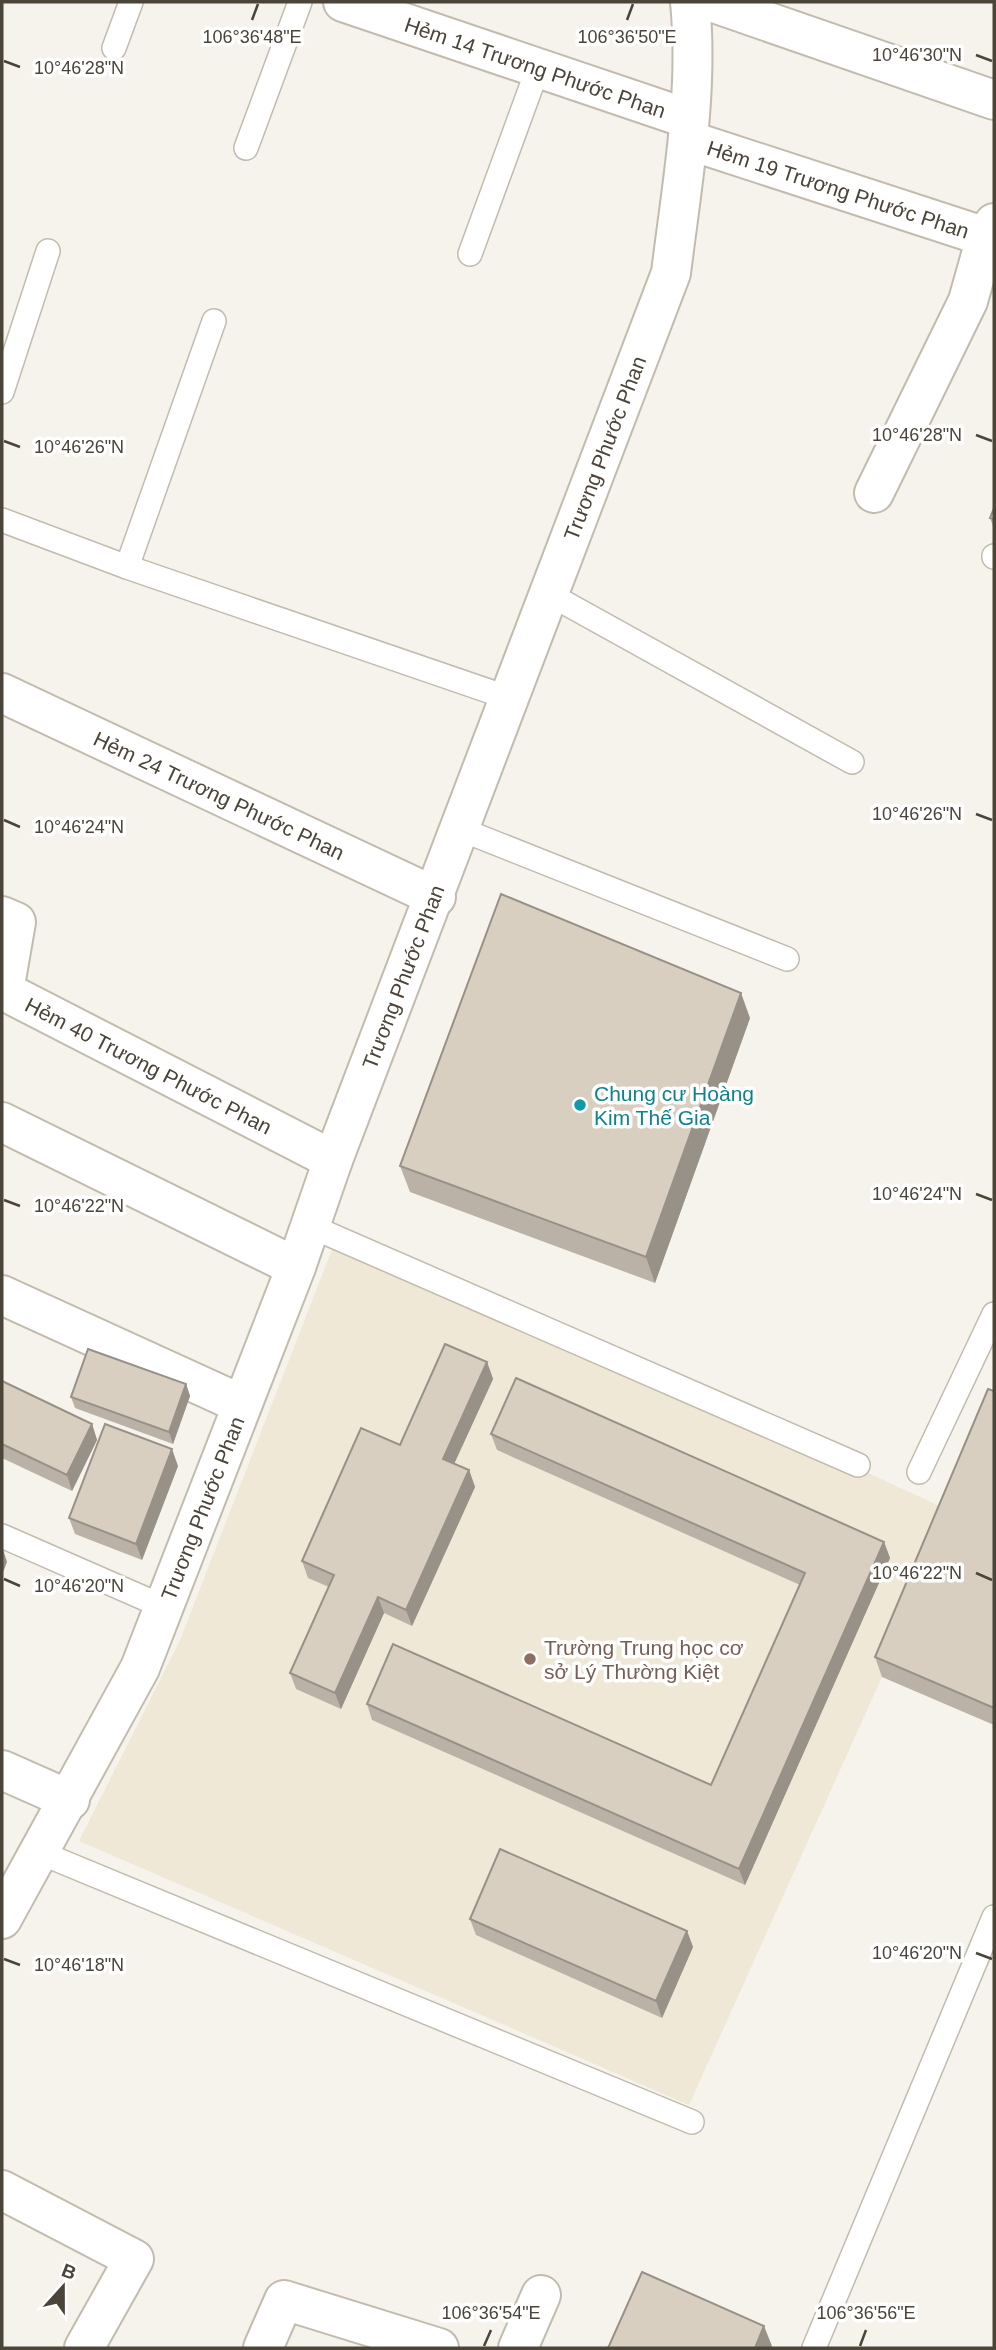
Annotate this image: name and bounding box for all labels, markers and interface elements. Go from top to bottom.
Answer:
street label: Hẻm 14 Trương Phước Phan [402,12,669,122]
text: 106°36'48"E [202,27,302,47]
text: 106°36'50"E [577,27,677,47]
text: 10°46'30"N [872,45,962,65]
text: 10°46'28"N [34,58,124,78]
street label: Hẻm 19 Trương Phước Phan [704,136,972,242]
street label: Trương Phước Phan [559,353,650,543]
text: 10°46'28"N [872,425,962,445]
text: 10°46'26"N [34,437,124,457]
street label: Hẻm 24 Trương Phước Phan [90,726,348,864]
text: 10°46'26"N [872,804,962,824]
text: 10°46'24"N [34,817,124,837]
street label: Trương Phước Phan [357,882,448,1072]
street label: Hẻm 40 Trương Phước Phan [22,992,276,1138]
place label: Chung cư Hoàng Kim Thế Gia [594,1082,754,1129]
marker: Chung cư Hoàng Kim Thế Gia [572,1097,588,1113]
text: 10°46'24"N [872,1184,962,1204]
text: 10°46'22"N [34,1196,124,1216]
street label: Trương Phước Phan [156,1413,248,1603]
text: 10°46'22"N [872,1563,962,1583]
text: 10°46'20"N [34,1576,124,1596]
place label: Trường Trung học cơ sở Lý Thường Kiệt [544,1636,744,1683]
marker: Trường Trung học cơ sở Lý Thường Kiệt [522,1651,538,1667]
text: 10°46'20"N [872,1943,962,1963]
text: 10°46'18"N [34,1955,124,1975]
north arrow [28,2252,98,2322]
text: B [59,2259,79,2284]
text: 106°36'54"E [441,2303,541,2323]
text: 106°36'56"E [816,2303,916,2323]

